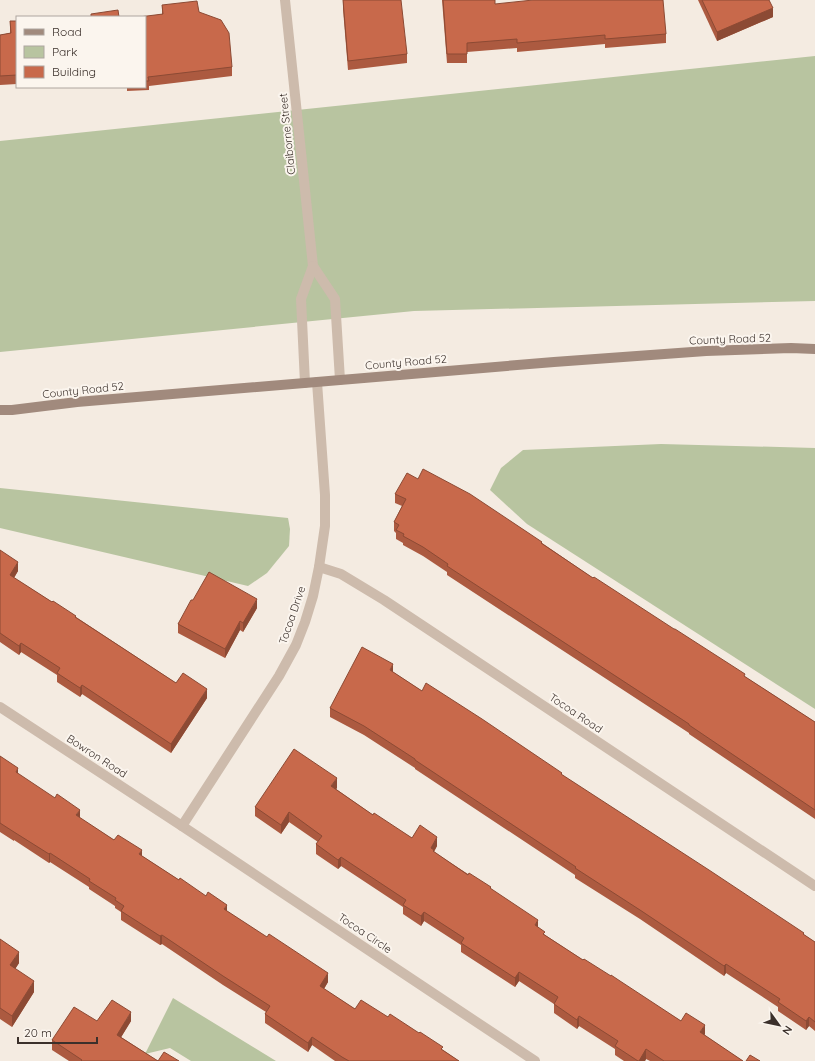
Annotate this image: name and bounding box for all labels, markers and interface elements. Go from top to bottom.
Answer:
legend [16,16,146,88]
text: Road [52,24,82,39]
text: Park [52,44,77,59]
text: Building [52,64,96,79]
street label: Claiborne Street [276,92,298,175]
street label: County Road 52 [689,331,771,347]
street label: County Road 52 [365,351,447,373]
street label: County Road 52 [42,379,124,401]
street label: Tocoa Drive [276,584,308,646]
street label: Tocoa Road [547,690,605,736]
street label: Bowron Road [64,731,130,781]
street label: Tocoa Circle [335,910,395,956]
north arrow [759,1005,799,1045]
scale bar [18,1019,97,1045]
text: N [779,1023,795,1038]
text: 20 m [24,1025,52,1040]

